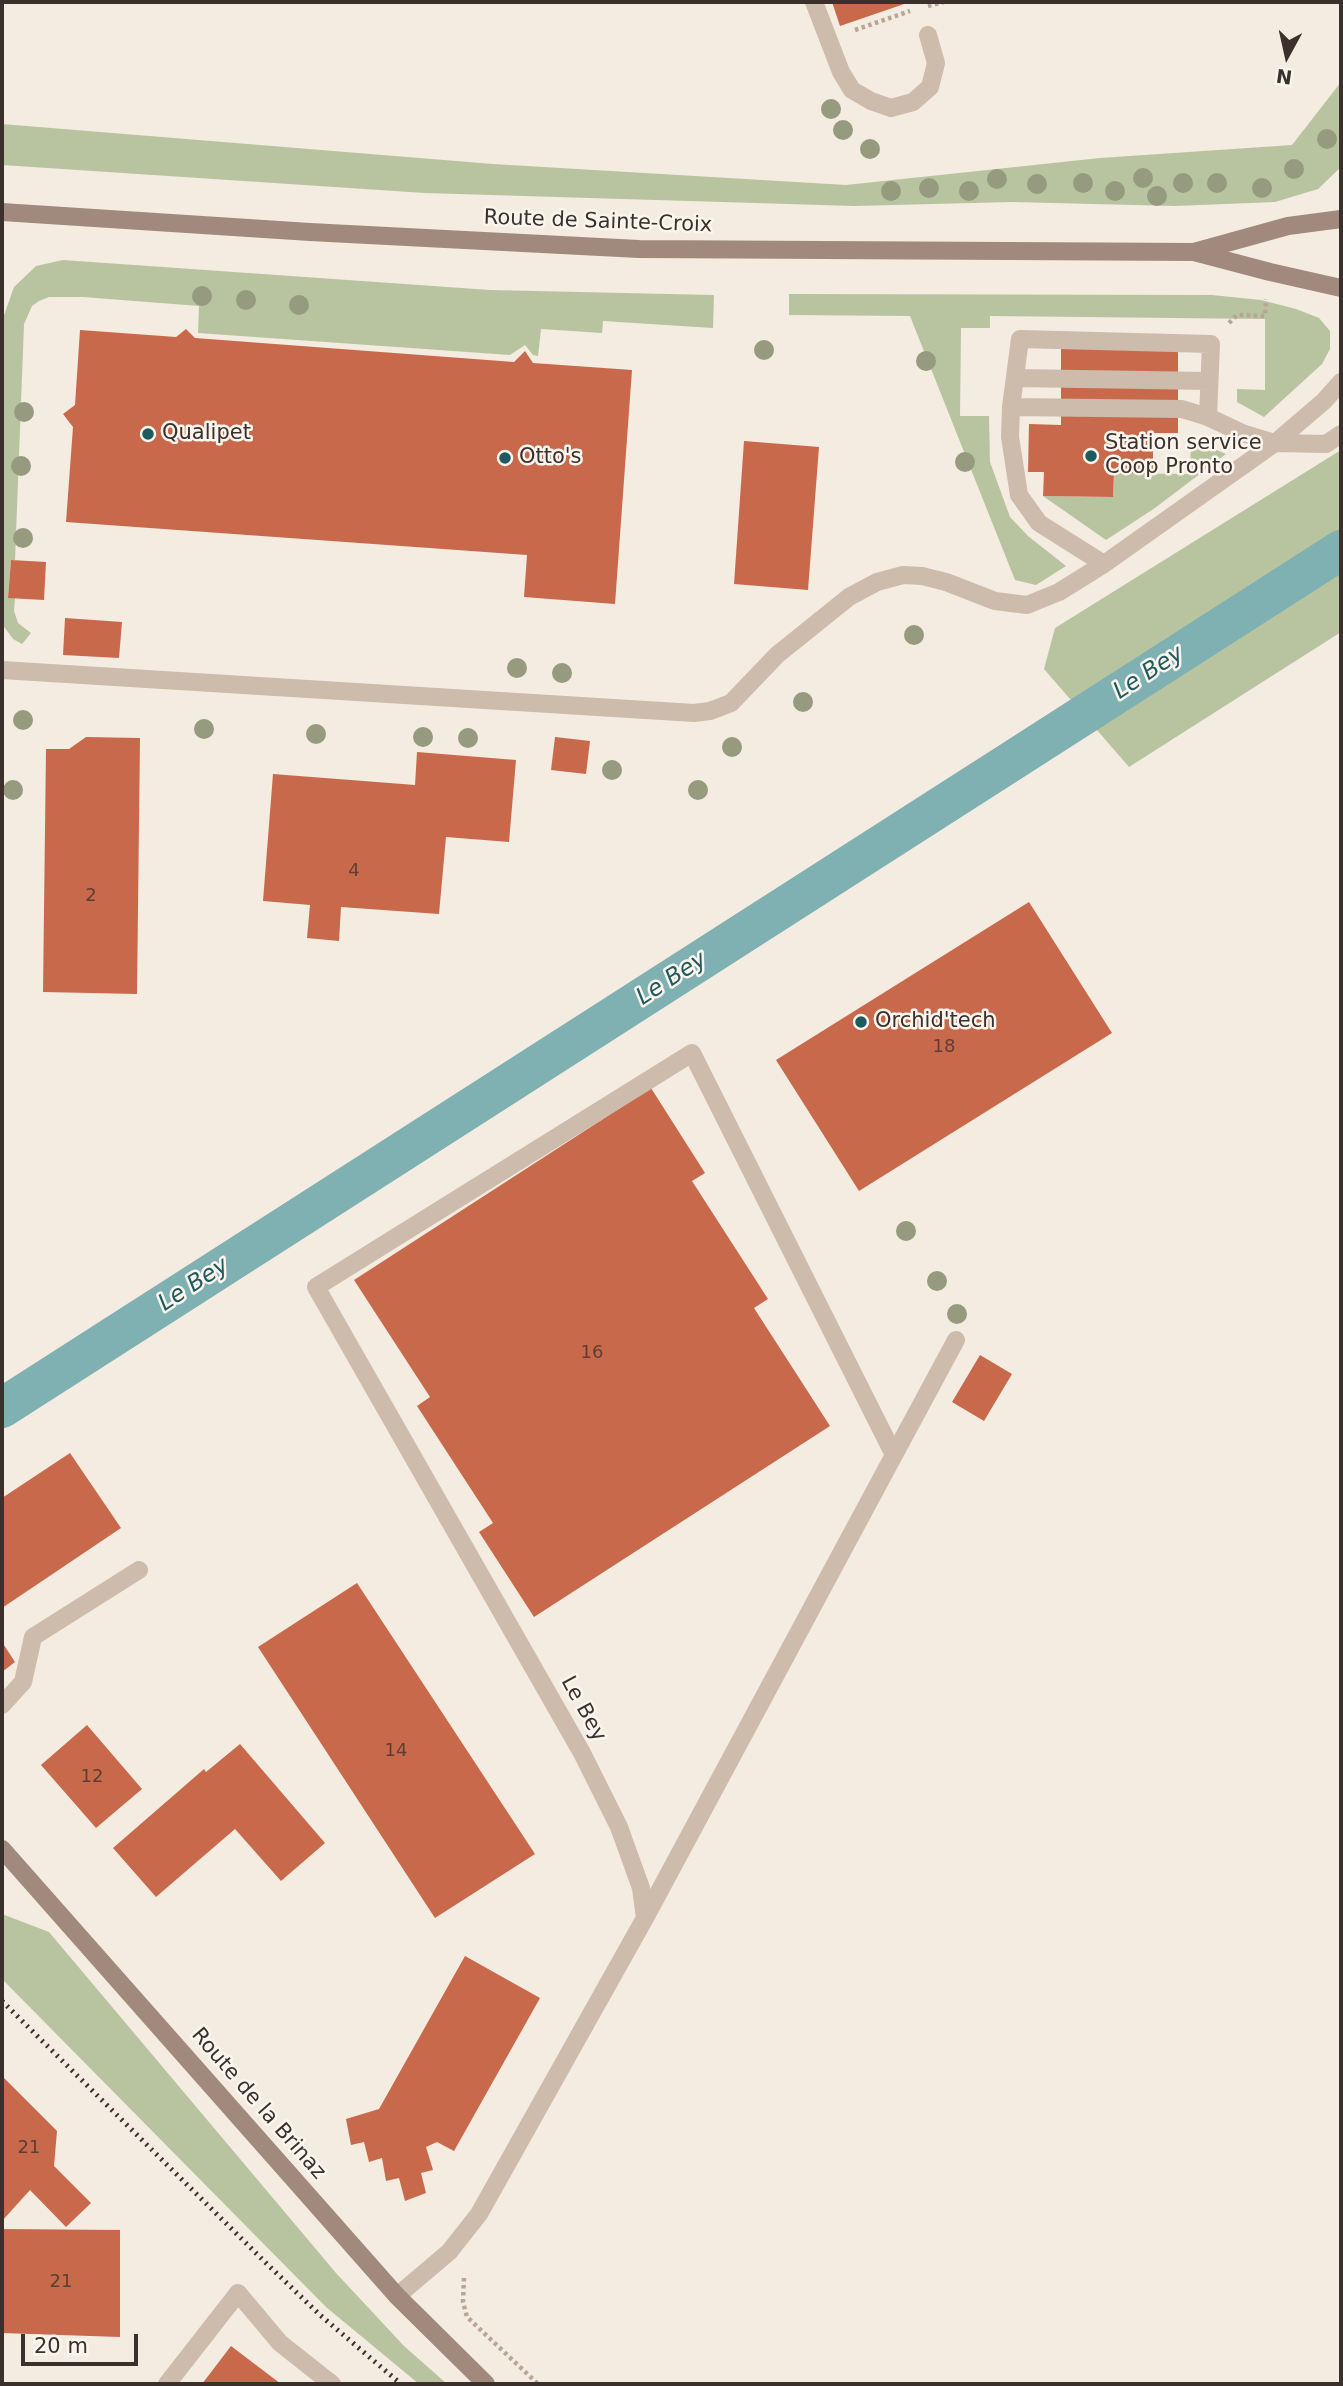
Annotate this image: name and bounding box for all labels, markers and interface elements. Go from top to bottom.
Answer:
north arrow [1252,21,1322,91]
text: N [1275,65,1293,89]
street label: Route de Sainte-Croix [483,205,713,239]
place label: Qualipet [162,421,251,447]
marker: Qualipet [140,426,156,442]
place label: Station service Coop Pronto [1105,431,1262,481]
place label: Otto's [519,445,582,471]
marker: Station service Coop Pronto [1083,448,1099,464]
marker: Otto's [497,450,513,466]
water label: Le Bey [1109,640,1189,706]
house number: 4 [348,860,360,882]
house number: 2 [85,885,97,907]
water label: Le Bey [632,946,712,1012]
place label: Orchid'tech [875,1009,996,1035]
marker: Orchid'tech [853,1014,869,1030]
house number: 18 [933,1036,955,1058]
water label: Le Bey [154,1252,234,1318]
house number: 16 [581,1342,603,1364]
street label: Le Bey [555,1672,611,1746]
house number: 14 [385,1740,407,1762]
house number: 12 [81,1766,103,1788]
street label: Route de la Brinaz [186,2023,330,2185]
house number: 21 [18,2137,40,2159]
house number: 21 [50,2271,72,2293]
scale bar [24,2320,142,2364]
text: 20 m [34,2334,88,2358]

